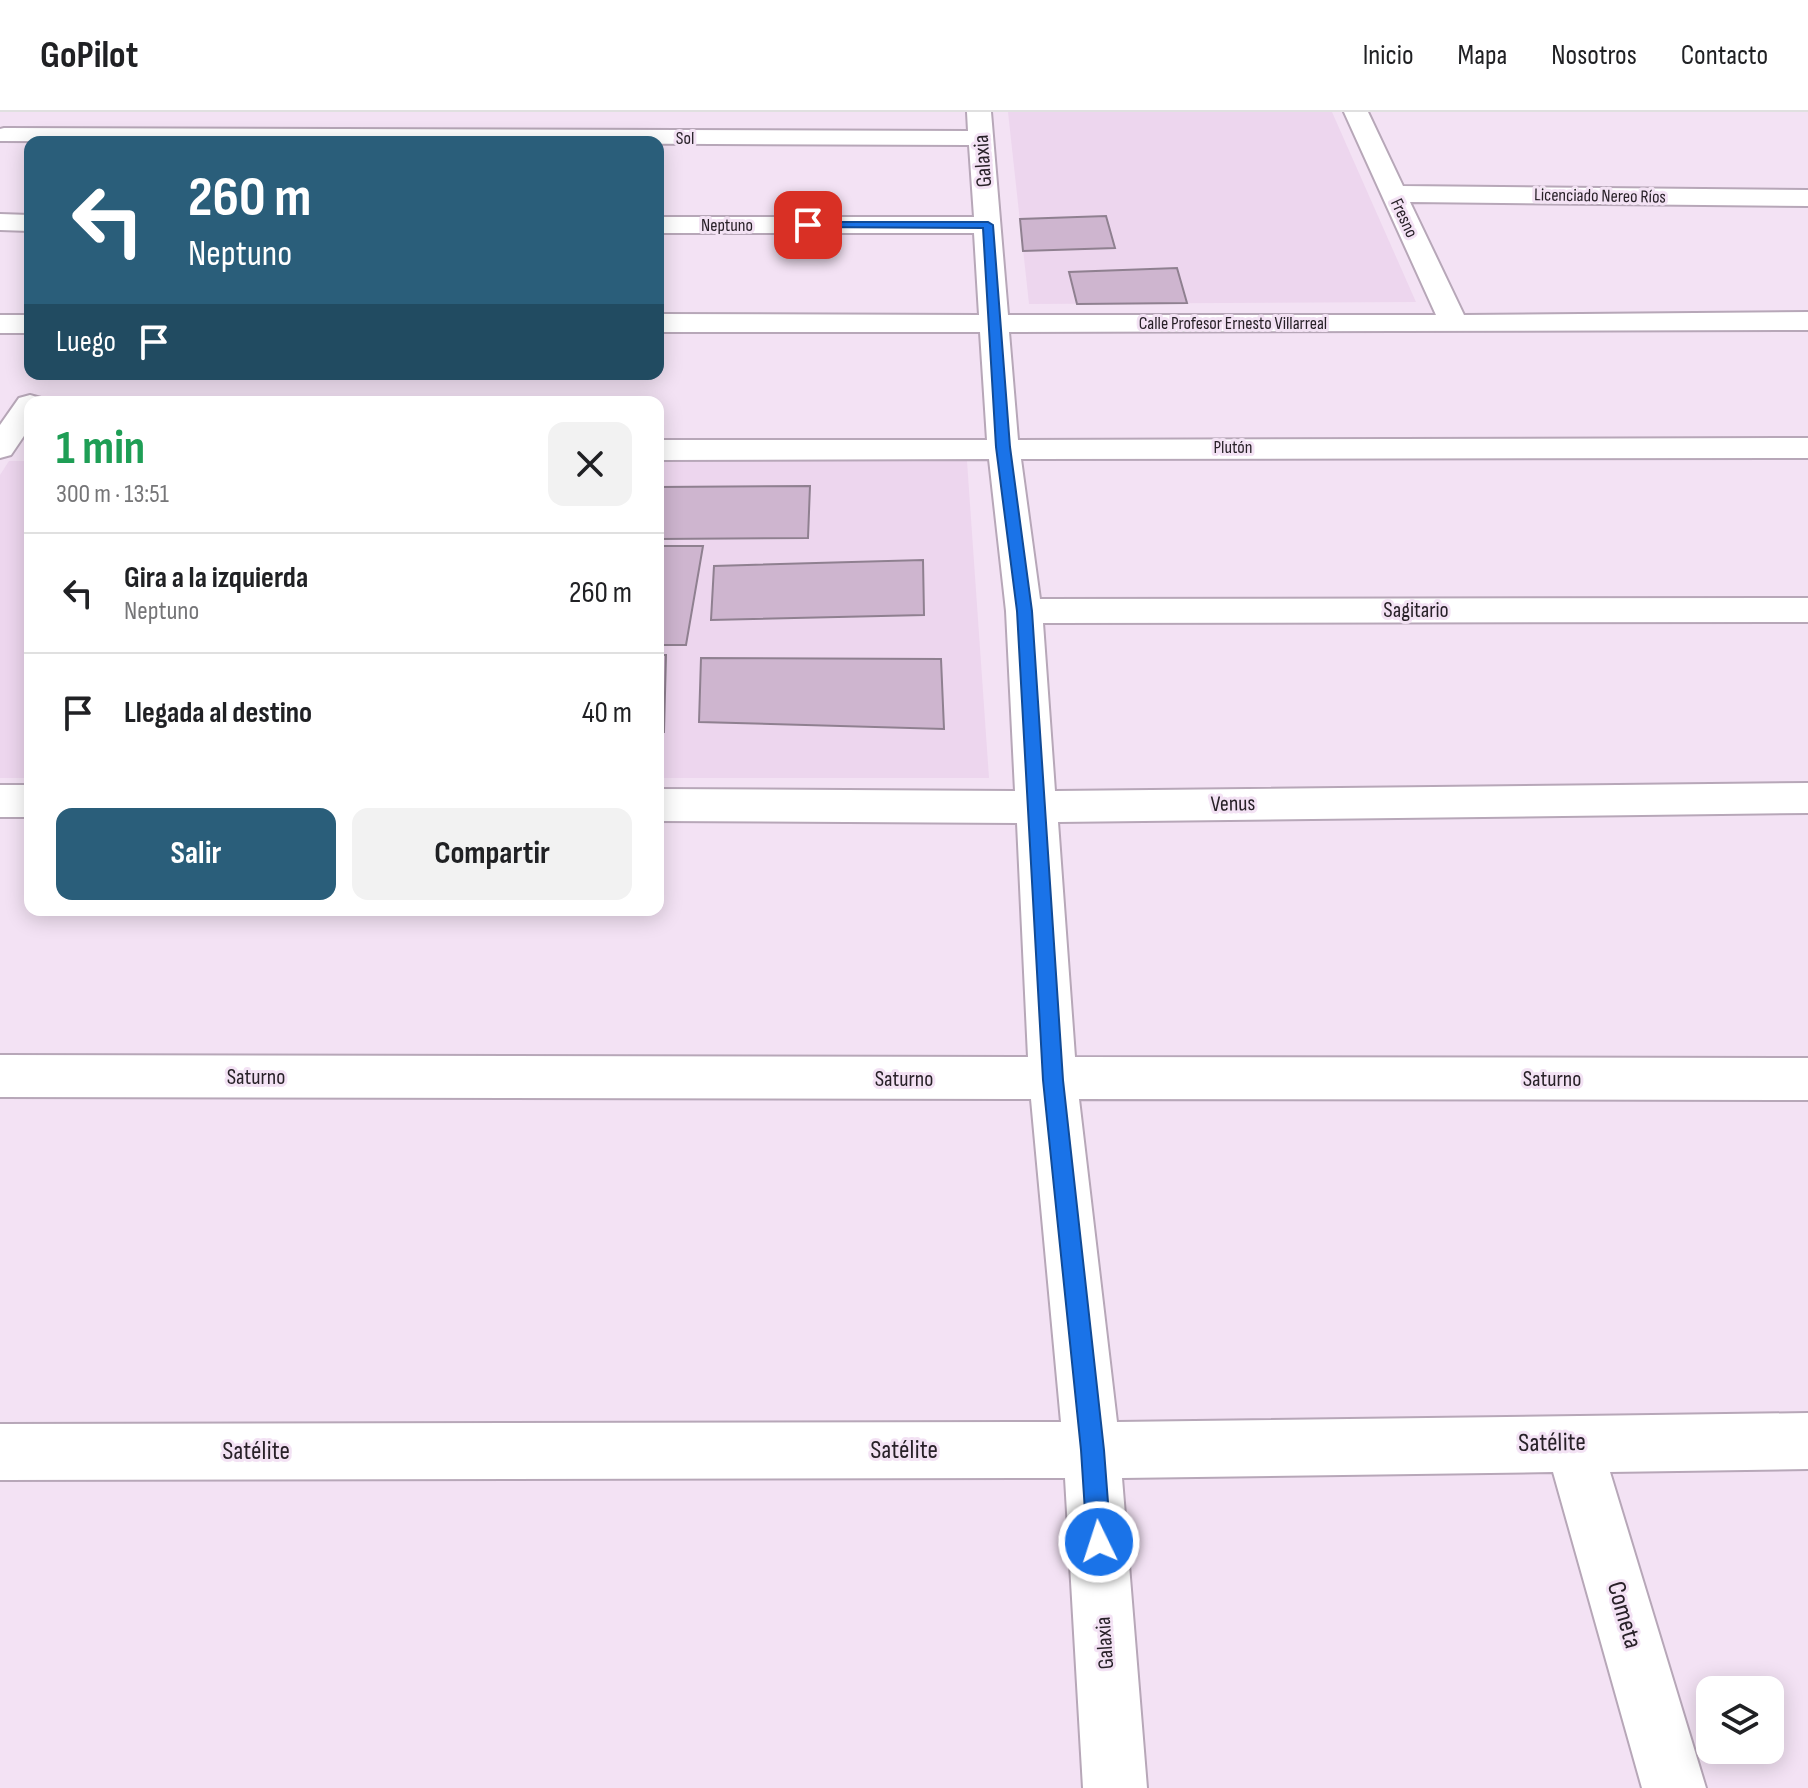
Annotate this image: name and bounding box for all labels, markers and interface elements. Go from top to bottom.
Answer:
text: GoPilot [40,33,138,78]
text: Inicio [1363,39,1414,72]
text: Mapa [1458,39,1507,72]
text: Nosotros [1551,39,1637,72]
text: Contacto [1681,39,1768,72]
street label: Sol [676,128,694,149]
street label: Galaxia [968,134,998,188]
text: 260 m [188,165,311,232]
icon: left [56,168,160,272]
street label: Licenciado Nereo Ríos [1534,184,1666,208]
pin [774,191,842,259]
street label: Fresno [1386,195,1422,241]
icon: arrive [786,203,830,247]
street label: Neptuno [701,215,753,236]
text: Neptuno [188,233,292,276]
street label: Calle Profesor Ernesto Villarreal [1139,313,1327,334]
icon: arrive [132,320,176,364]
text: Luego [56,324,116,360]
text: 1 min [56,420,145,477]
button: close [548,422,632,506]
street label: Plutón [1214,437,1253,458]
text: 300 m · 13:51 [56,479,169,510]
text: Gira a la izquierda [124,560,308,596]
icon: left [56,571,100,615]
text: 260 m [569,575,632,611]
text: Neptuno [124,596,199,627]
street label: Sagitario [1383,597,1449,624]
icon: arrive [56,691,100,735]
text: Llegada al destino [124,695,312,731]
text: 40 m [582,695,632,731]
street label: Venus [1210,790,1256,818]
button: Salir [56,808,336,900]
button: Compartir [352,808,632,900]
street label: Saturno [227,1064,285,1091]
street label: Saturno [875,1066,933,1093]
street label: Saturno [1523,1066,1581,1093]
street label: Satélite [1518,1427,1586,1459]
street label: Satélite [870,1435,938,1466]
street label: Satélite [222,1436,290,1467]
position arrow [1057,1500,1141,1584]
street label: Cometa [1600,1578,1648,1652]
street label: Galaxia [1090,1616,1120,1670]
map controls [1696,1676,1784,1764]
button: layers [1696,1676,1784,1764]

